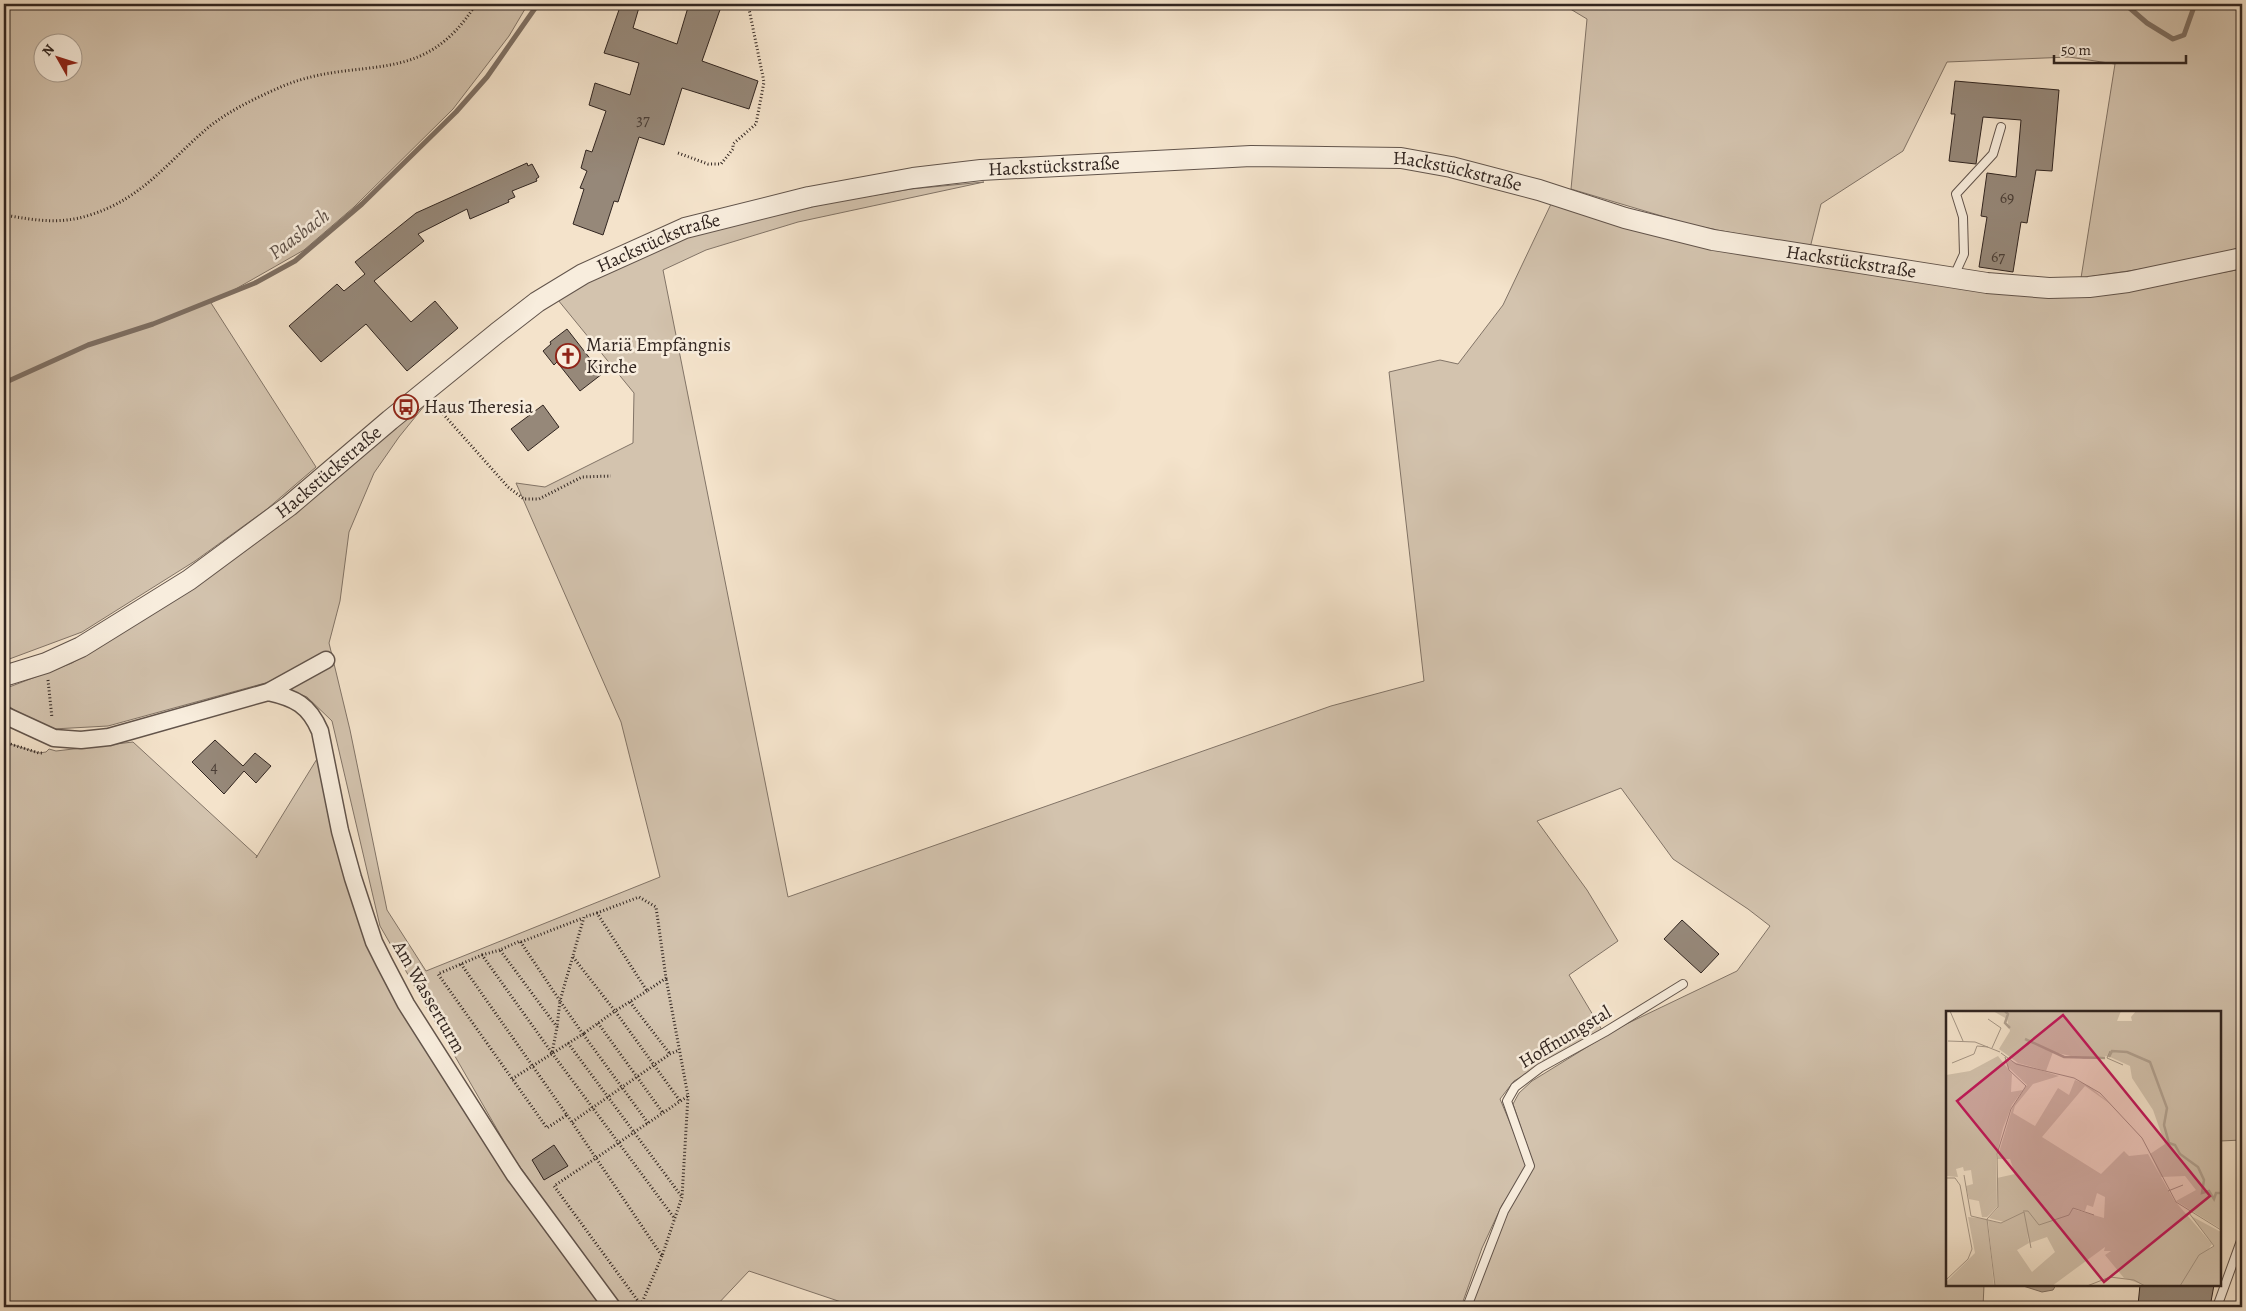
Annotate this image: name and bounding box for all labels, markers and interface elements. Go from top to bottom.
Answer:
north arrow [32,32,82,82]
scale bar [2054,32,2186,64]
text: N [38,40,59,60]
text: 50 m [2061,40,2091,60]
house number: 37 [636,109,650,131]
street label: Hackstückstraße [1393,145,1525,198]
street label: Hackstückstraße [988,150,1120,183]
house number: 69 [2000,187,2014,209]
water label: Paasbach [263,202,335,266]
street label: Hackstückstraße [592,207,723,279]
street label: Hackstückstraße [1784,239,1918,285]
house number: 67 [1991,246,2005,268]
place label: Mariä Empfängnis Kirche [586,332,731,380]
church icon: Mariä Empfängnis Kirche [555,343,581,369]
bus stop icon: Haus Theresia [393,394,419,420]
place label: Haus Theresia [424,394,533,420]
street label: Hackstückstraße [270,420,387,525]
house number: 4 [210,756,218,778]
street label: Am Wasserturm [386,935,472,1058]
street label: Hoffnungstal [1514,999,1616,1075]
inset map [1946,1011,2221,1286]

